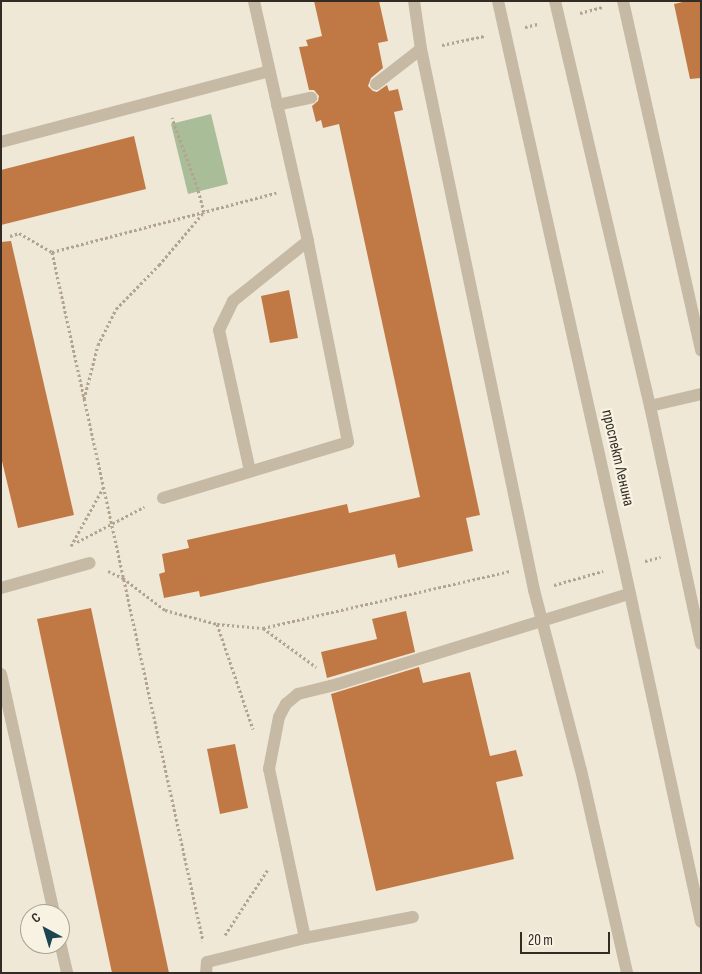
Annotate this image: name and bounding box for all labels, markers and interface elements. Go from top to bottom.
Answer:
street label: проспект Ленина [597,408,637,508]
north arrow [20,904,70,954]
text: С [28,909,44,927]
scale bar [522,922,612,954]
text: 20 m [528,931,553,950]

